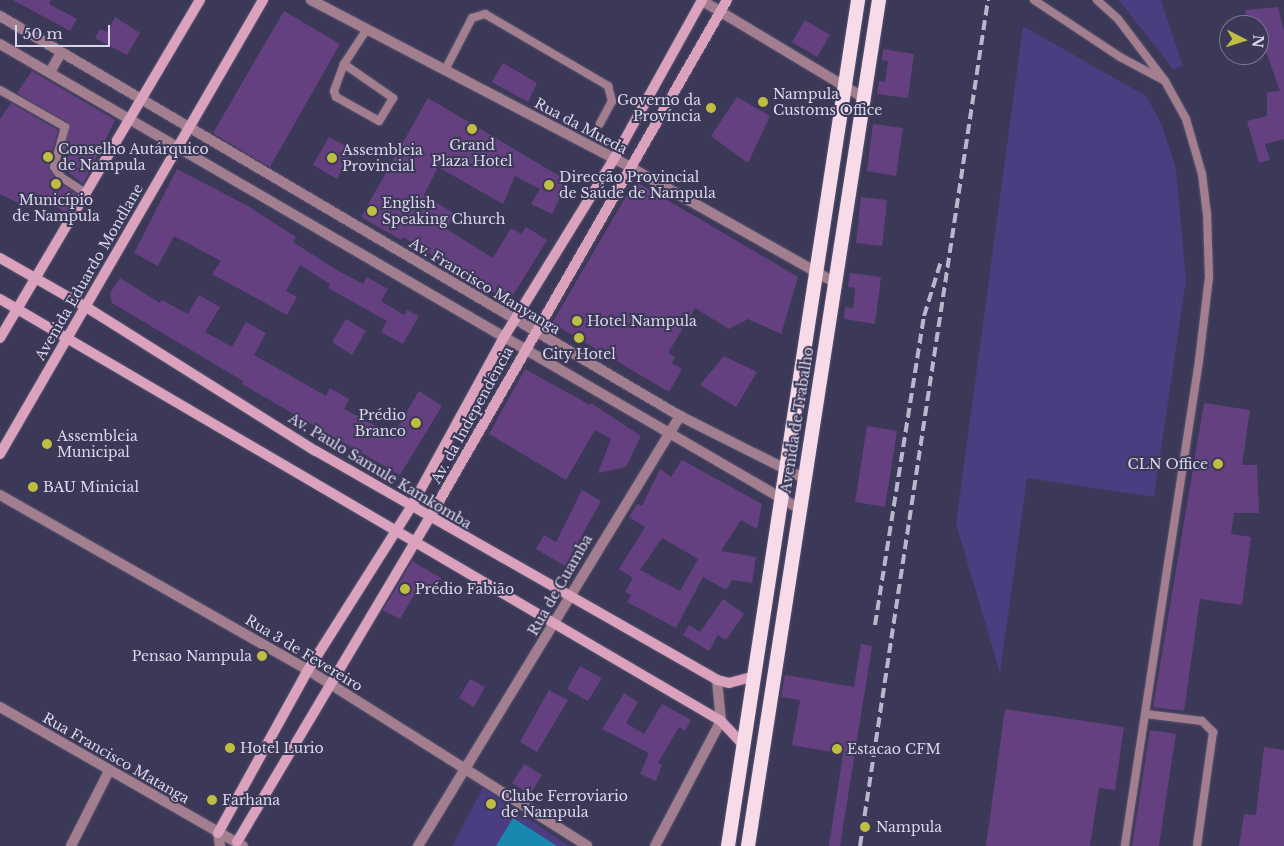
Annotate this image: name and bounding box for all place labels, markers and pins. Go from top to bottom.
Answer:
place label: Nampula Customs Office [773,86,882,118]
place label: Governo da Província [617,92,701,124]
marker: Nampula Customs Office [757,96,769,108]
marker: Governo da Província [705,102,717,114]
marker: Grand Plaza Hotel [466,123,478,135]
place label: Grand Plaza Hotel [431,137,513,170]
place label: Conselho Autárquico de Nampula [58,141,209,174]
place label: Assembleia Provincial [342,142,423,174]
marker: Conselho Autárquico de Nampula [42,151,54,163]
marker: Assembleia Provincial [326,152,338,164]
place label: Direcção Provincial de Saúde de Nampula [559,169,716,202]
marker: Município de Nampula [50,178,62,190]
marker: Direcção Provincial de Saúde de Nampula [543,179,555,191]
place label: Município de Nampula [12,192,100,224]
place label: English Speaking Church [382,195,506,228]
marker: English Speaking Church [366,205,378,217]
place label: Hotel Nampula [587,313,697,329]
marker: Hotel Nampula [571,315,583,327]
marker: City Hotel [573,332,585,344]
place label: City Hotel [542,346,616,362]
place label: Prédio Branco [355,407,406,440]
marker: Prédio Branco [410,417,422,429]
place label: Assembleia Municipal [57,428,138,461]
marker: Assembleia Municipal [41,438,53,450]
place label: CLN Office [1128,456,1208,472]
marker: CLN Office [1212,458,1224,470]
place label: BAU Minicial [43,479,139,495]
marker: BAU Minicial [27,481,39,493]
place label: Prédio Fabião [415,581,514,597]
marker: Prédio Fabião [399,583,411,595]
place label: Pensao Nampula [132,648,252,664]
marker: Pensao Nampula [256,650,268,662]
place label: Hotel Lurio [240,740,324,756]
place label: Estacao CFM [847,741,941,757]
marker: Hotel Lurio [224,742,236,754]
marker: Estacao CFM [831,743,843,755]
place label: Clube Ferroviario de Nampula [501,788,628,820]
place label: Farhana [222,792,280,808]
marker: Farhana [206,794,218,806]
marker: Clube Ferroviario de Nampula [485,798,497,810]
place label: Nampula [876,819,942,835]
marker: Nampula [858,820,872,834]

